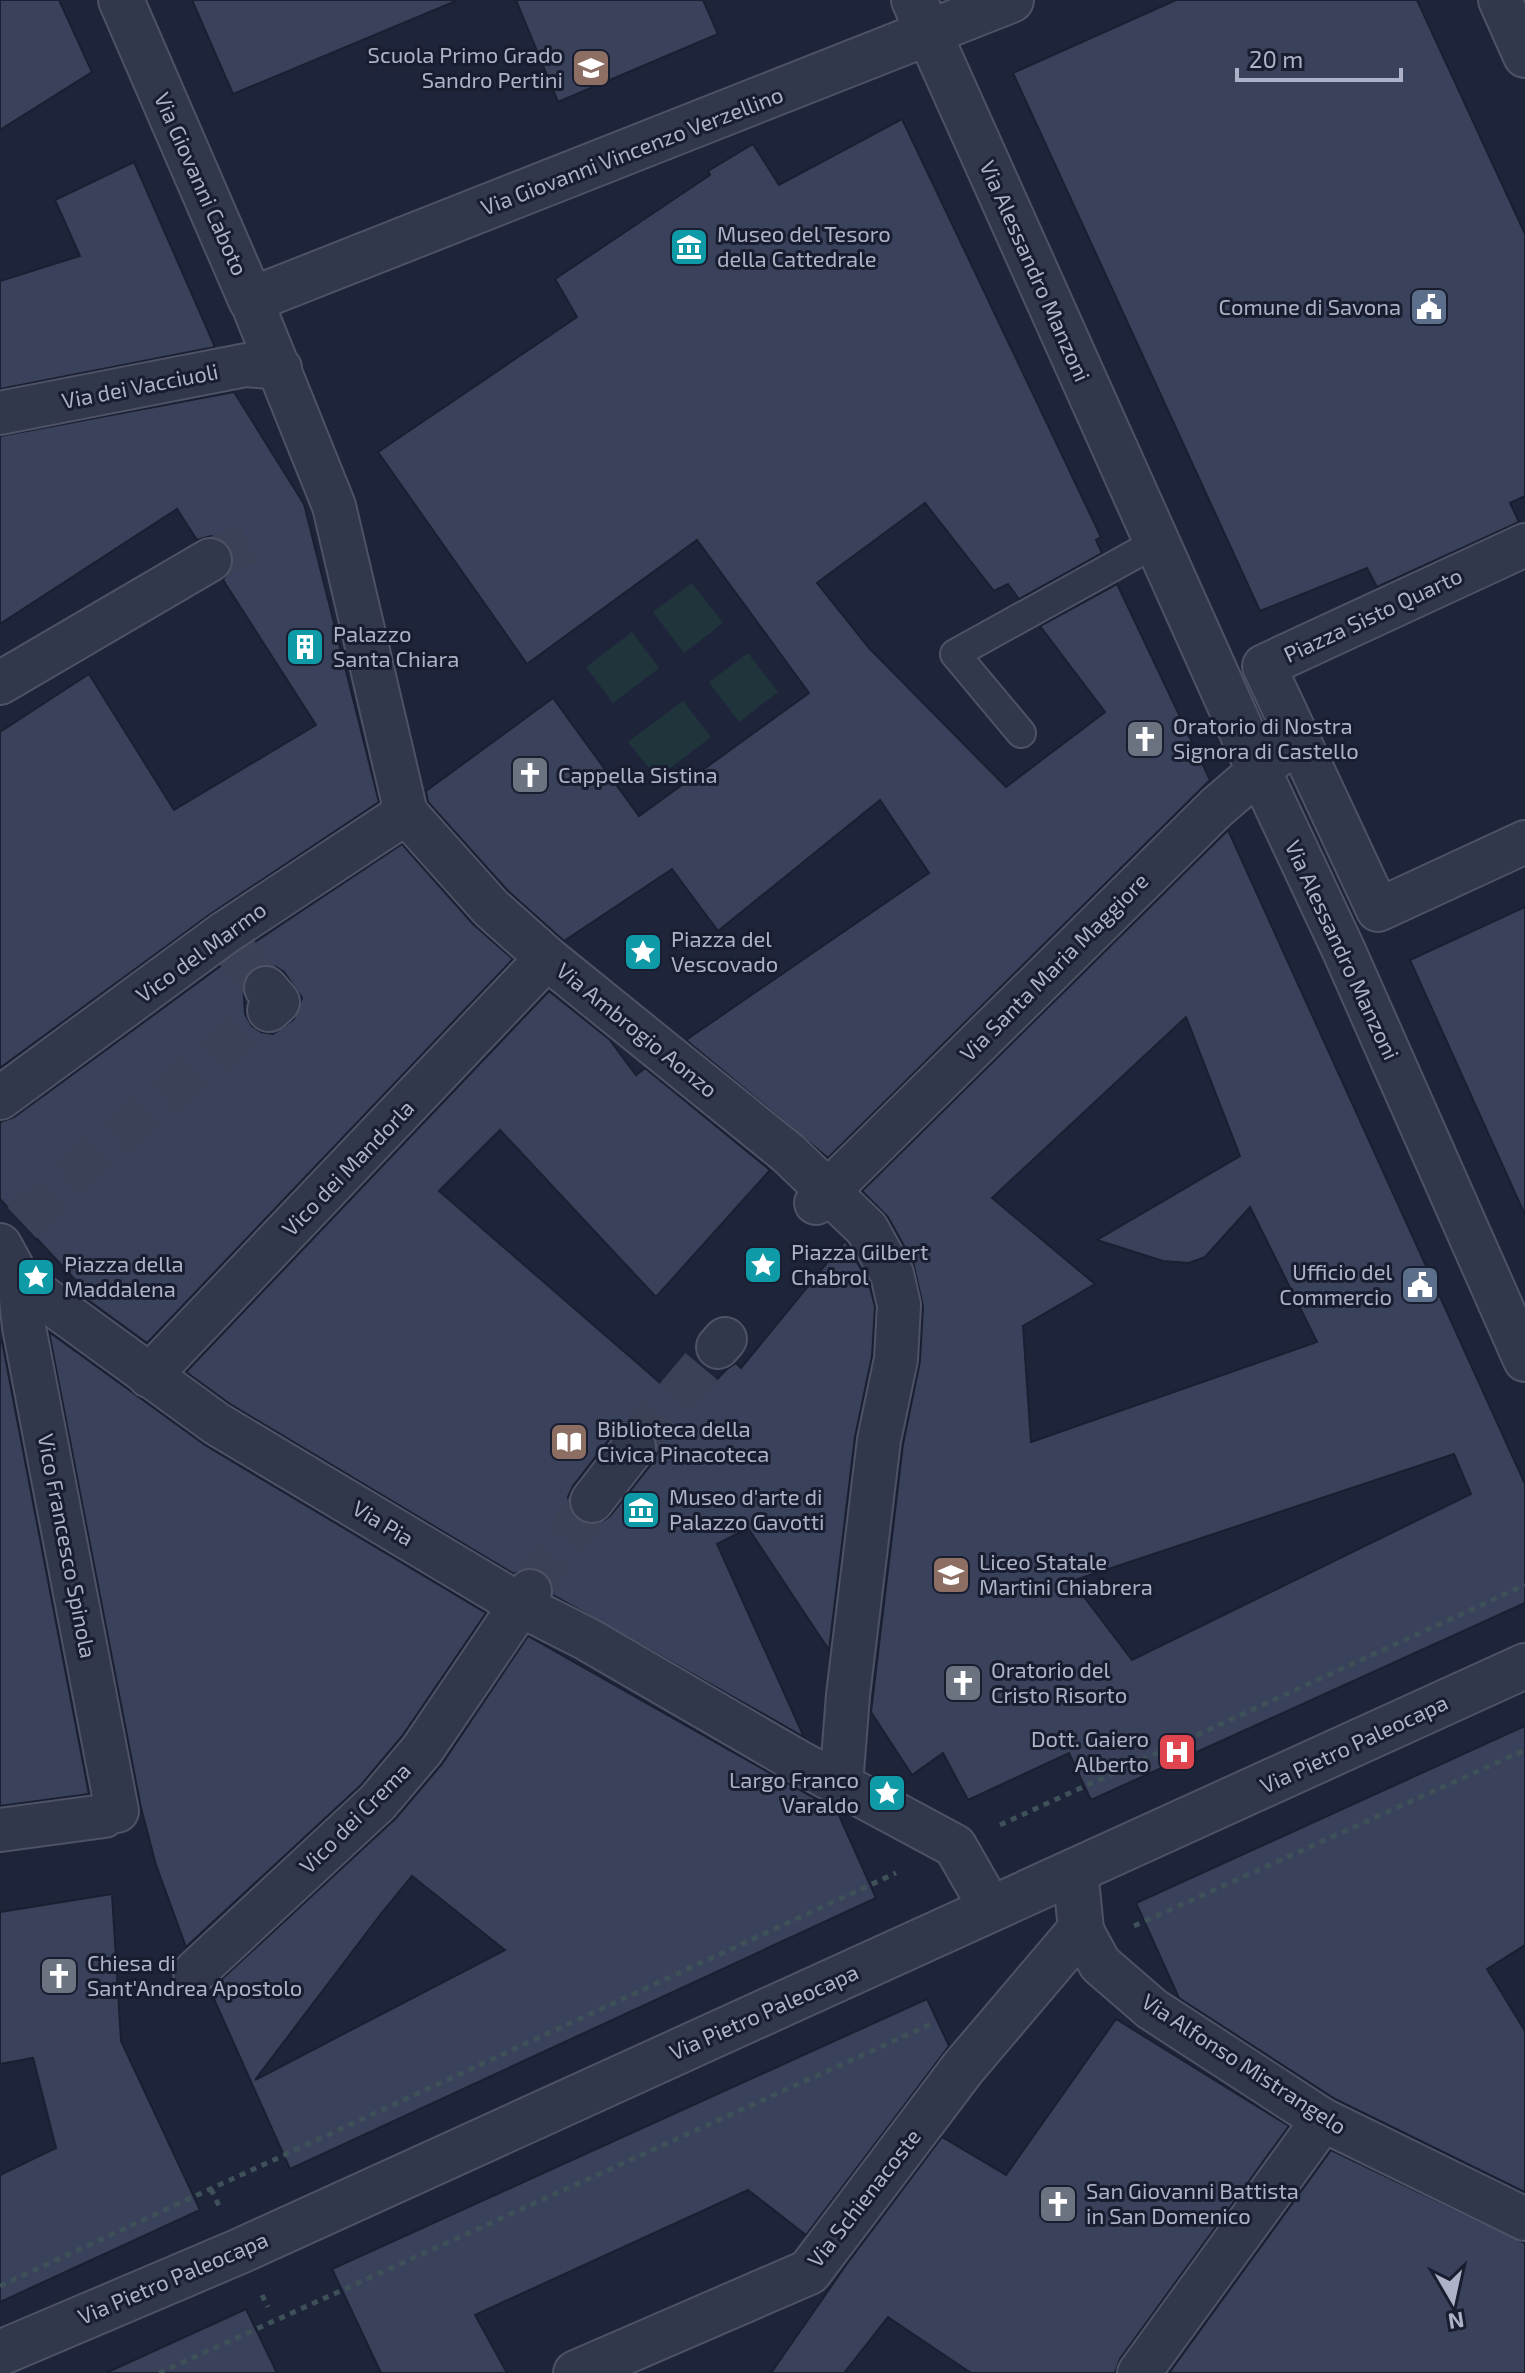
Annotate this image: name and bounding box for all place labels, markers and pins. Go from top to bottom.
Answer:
place label: Scuola Primo Grado Sandro Pertini [368,41,563,92]
school or university icon: Scuola Primo Grado Sandro Pertini [570,47,612,89]
place label: Museo del Tesoro della Cattedrale [717,220,891,271]
museum icon: Museo del Tesoro della Cattedrale [668,226,710,268]
public building icon: Comune di Savona [1408,286,1450,328]
place label: Comune di Savona [1218,293,1401,319]
place label: Palazzo Santa Chiara [333,620,459,671]
building icon: Palazzo Santa Chiara [284,626,326,668]
place label: Oratorio di Nostra Signora di Castello [1173,712,1359,763]
church icon: Oratorio di Nostra Signora di Castello [1124,718,1166,760]
church icon: Cappella Sistina [509,754,551,796]
place label: Cappella Sistina [558,761,718,787]
place label: Piazza del Vescovado [671,925,778,976]
place icon: Piazza del Vescovado [622,931,664,973]
place label: Piazza Gilbert Chabrol [791,1238,928,1289]
place icon: Piazza Gilbert Chabrol [742,1244,784,1286]
place label: Piazza della Maddalena [64,1250,184,1301]
place icon: Piazza della Maddalena [15,1256,57,1298]
place label: Ufficio del Commercio [1279,1258,1392,1309]
public building icon: Ufficio del Commercio [1399,1264,1441,1306]
place label: Biblioteca della Civica Pinacoteca [597,1415,769,1466]
library icon: Biblioteca della Civica Pinacoteca [548,1421,590,1463]
place label: Museo d'arte di Palazzo Gavotti [669,1483,825,1534]
museum icon: Museo d'arte di Palazzo Gavotti [620,1489,662,1531]
place label: Liceo Statale Martini Chiabrera [979,1548,1153,1599]
school or university icon: Liceo Statale Martini Chiabrera [930,1554,972,1596]
place label: Oratorio del Cristo Risorto [991,1656,1127,1707]
church icon: Oratorio del Cristo Risorto [942,1662,984,1704]
place label: Dott. Gaiero Alberto [1031,1725,1149,1776]
hospital icon: Dott. Gaiero Alberto [1156,1731,1198,1773]
place label: Largo Franco Varaldo [729,1766,859,1817]
place icon: Largo Franco Varaldo [866,1772,908,1814]
place label: Chiesa di Sant'Andrea Apostolo [87,1949,302,2000]
church icon: Chiesa di Sant'Andrea Apostolo [38,1955,80,1997]
place label: San Giovanni Battista in San Domenico [1086,2177,1299,2228]
church icon: San Giovanni Battista in San Domenico [1037,2183,1079,2225]

